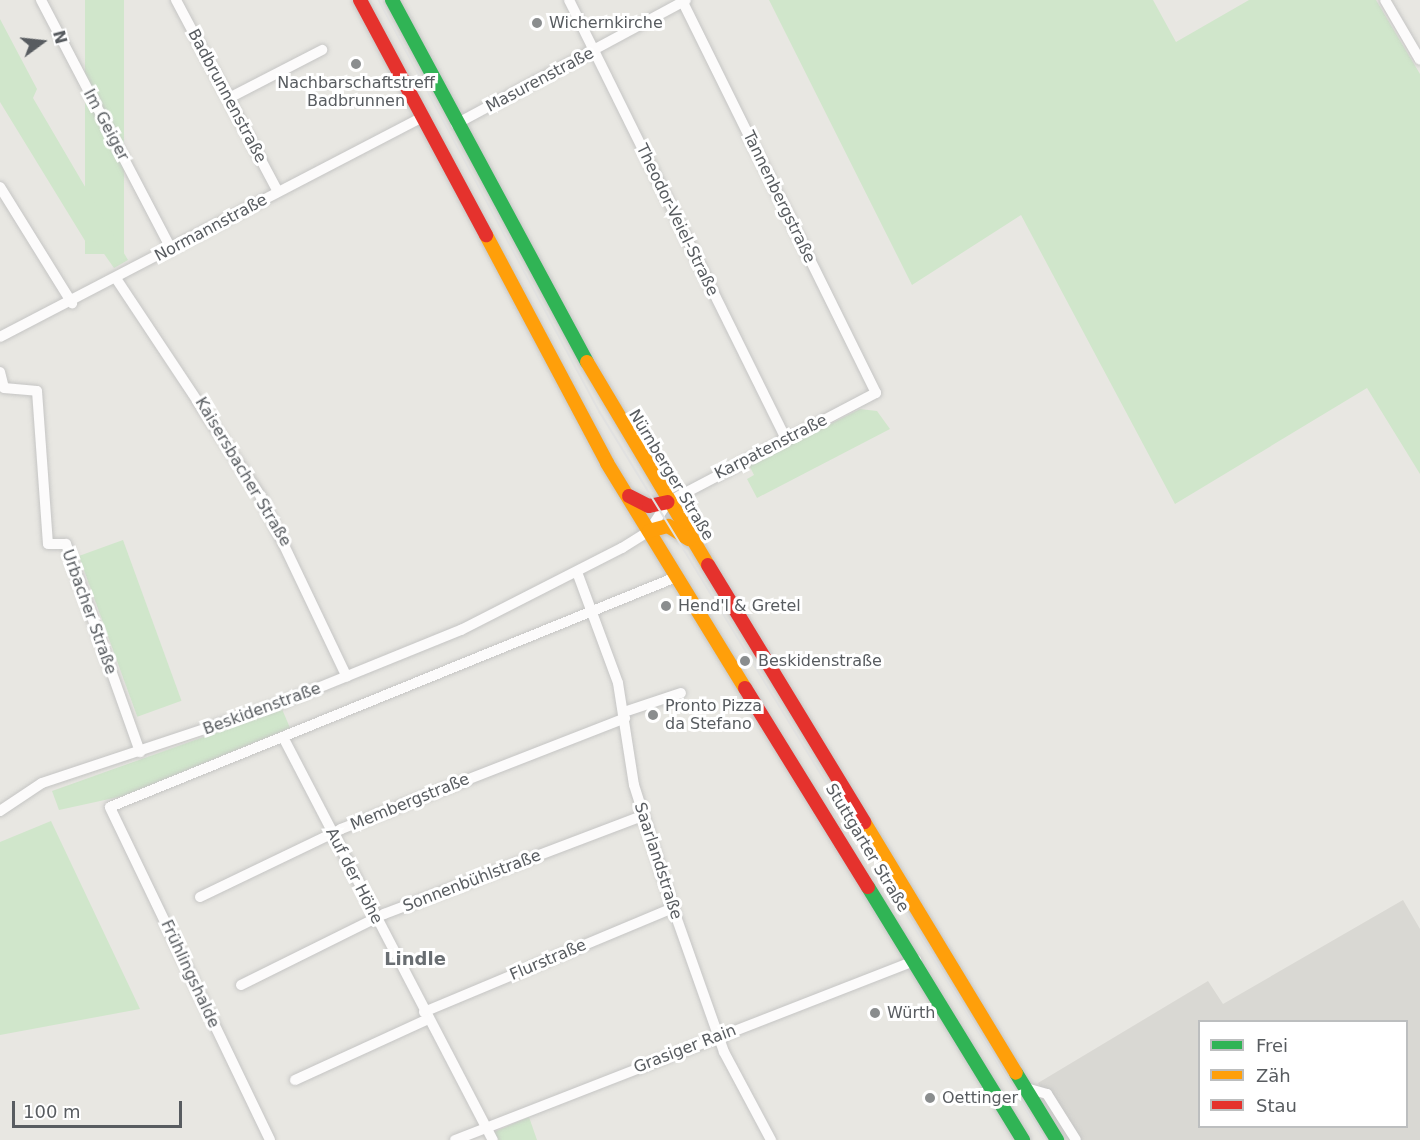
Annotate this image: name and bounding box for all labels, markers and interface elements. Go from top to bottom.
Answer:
north arrow [12,12,72,72]
place label: Wichernkirche [549,13,663,33]
marker: Wichernkirche [530,16,544,30]
street label: Badbrunnenstraße [184,26,270,166]
text: N [49,28,71,46]
street label: Masurenstraße [483,44,597,116]
marker: Nachbarschaftstreff Badbrunnen [349,57,363,71]
place label: Nachbarschaftstreff Badbrunnen [277,73,435,111]
street label: Im Geiger [79,86,133,164]
street label: Tannenbergstraße [739,128,819,266]
street label: Theodor-Veiel-Straße [632,141,722,299]
street label: Normannstraße [151,190,271,266]
street label: Kaisersbacher Straße [191,394,295,550]
street label: Nürnberger Straße [624,406,718,544]
street label: Karpatenstraße [712,410,830,484]
street label: Urbacher Straße [58,547,120,677]
place label: Hend'l & Gretel [678,596,801,616]
marker: Hend'l & Gretel [659,599,673,613]
place label: Beskidenstraße [758,651,882,671]
marker: Beskidenstraße [736,652,754,670]
street label: Beskidenstraße [200,679,324,739]
place label: Pronto Pizza da Stefano [665,696,762,734]
marker: Pronto Pizza da Stefano [646,708,660,722]
street label: Membergstraße [348,769,472,835]
street label: Stuttgarter Straße [821,780,913,916]
street label: Saarlandstraße [630,800,686,922]
street label: Auf der Höhe [322,825,386,927]
street label: Sonnenbühlstraße [400,846,544,916]
street label: Frühlingshalde [157,917,223,1031]
street label: Flurstraße [507,935,589,985]
district label: Lindle [384,948,446,970]
place label: Würth [887,1003,935,1023]
marker: Würth [868,1006,882,1020]
legend [1198,1020,1408,1128]
street label: Grasiger Rain [631,1021,739,1077]
text: Frei [1256,1035,1288,1056]
text: Zäh [1256,1065,1291,1086]
place label: Oettinger [942,1088,1018,1108]
scale bar [15,1089,184,1127]
marker: Oettinger [923,1091,937,1105]
text: Stau [1256,1095,1297,1116]
text: 100 m [23,1101,81,1122]

